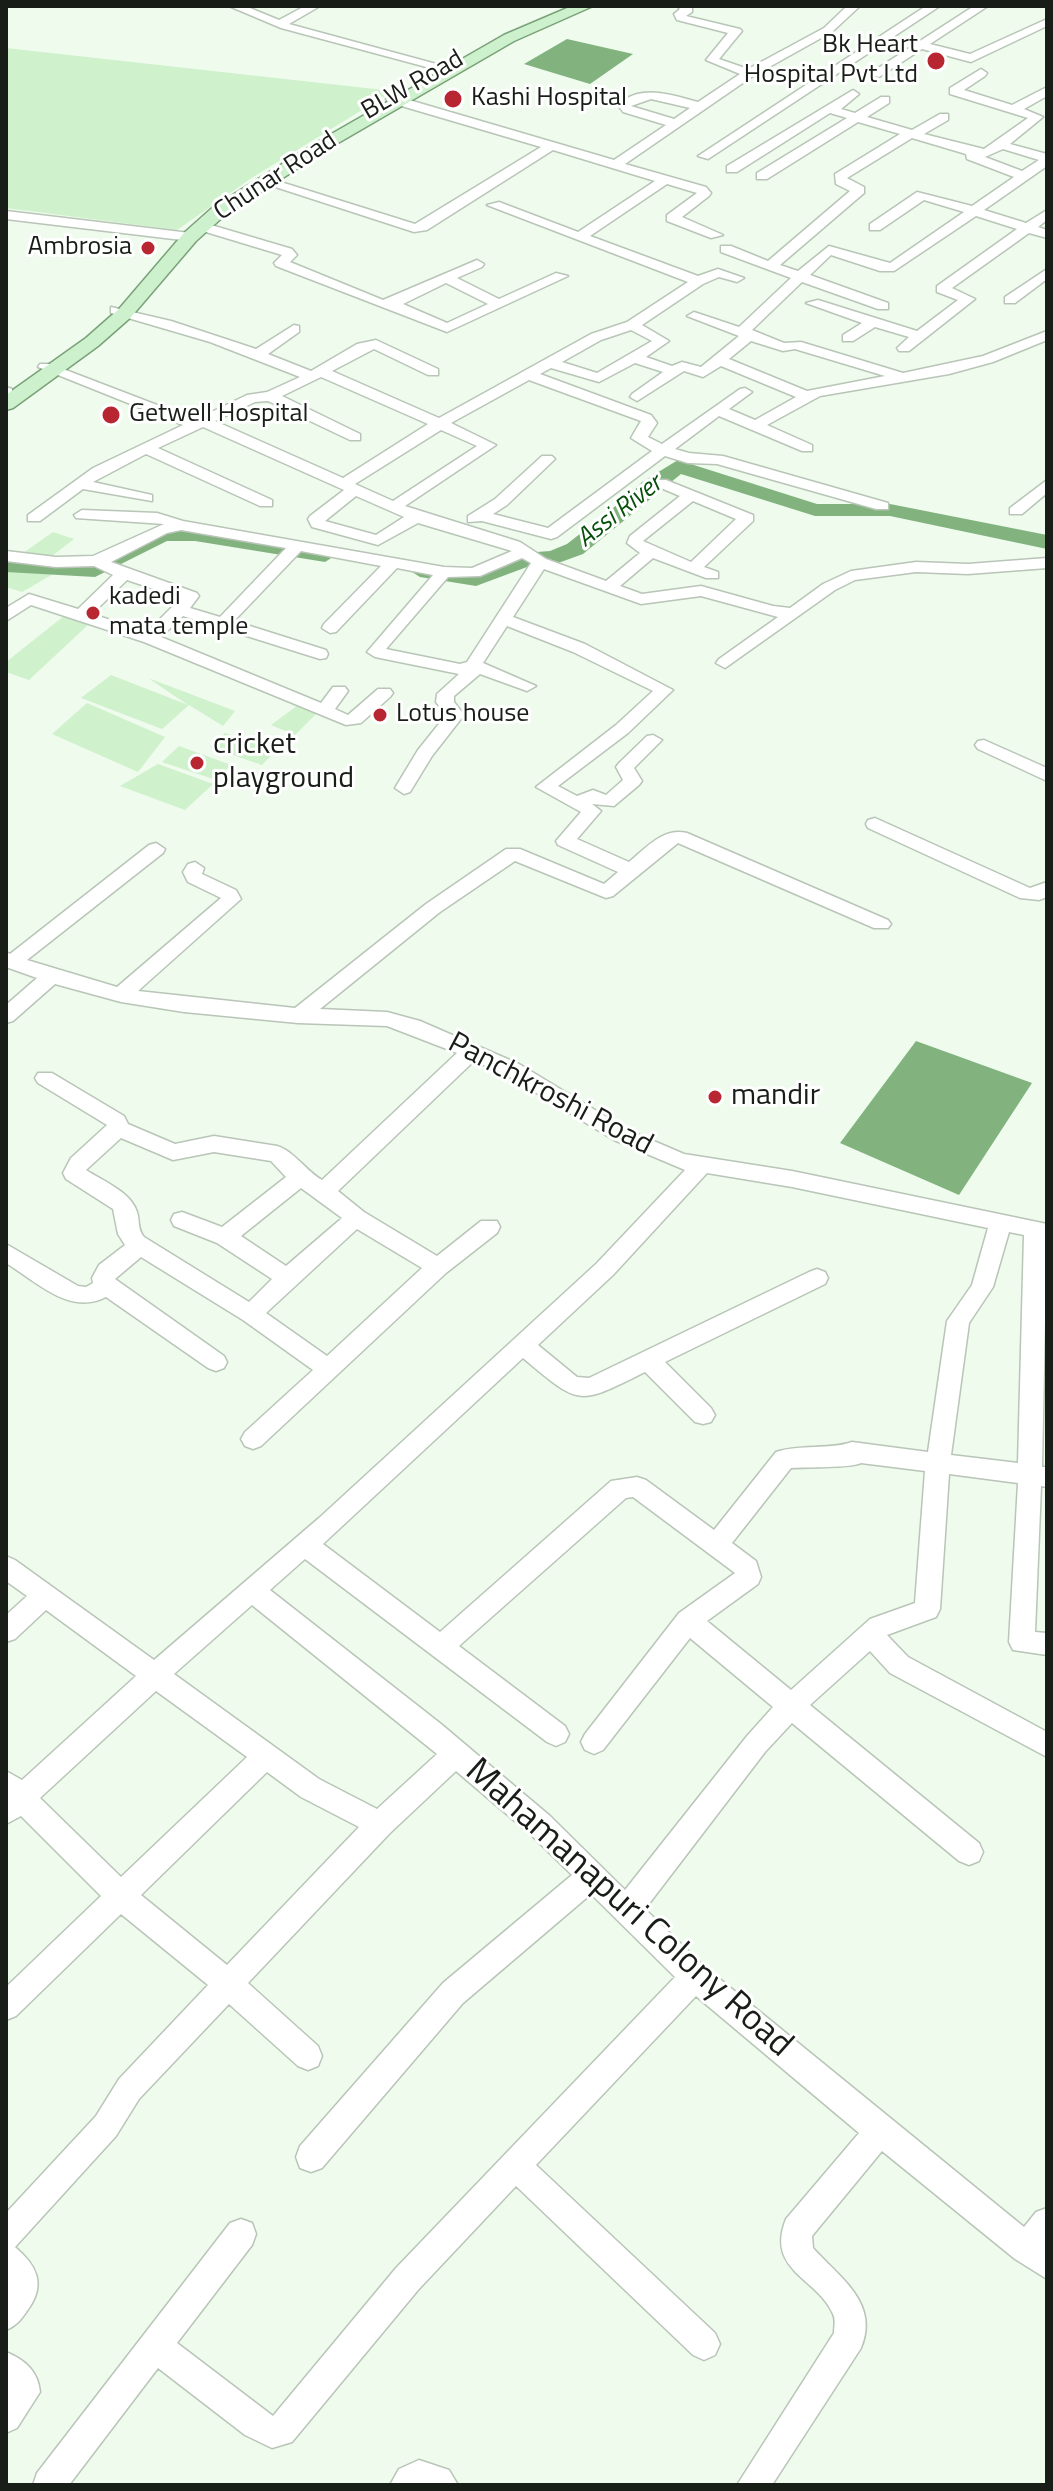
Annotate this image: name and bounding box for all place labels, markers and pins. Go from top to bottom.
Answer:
place label: Bk Heart Hospital Pvt Ltd [744,30,918,92]
marker: Bk Heart Hospital Pvt Ltd [925,50,947,72]
place label: Kashi Hospital [471,83,627,115]
marker: Kashi Hospital [442,88,464,110]
place label: Ambrosia [28,232,132,264]
marker: Ambrosia [139,239,157,257]
place label: Getwell Hospital [129,399,309,431]
marker: Getwell Hospital [100,404,122,426]
place label: kadedi mata temple [109,582,248,644]
marker: kadedi mata temple [84,604,102,622]
place label: Lotus house [396,699,529,731]
marker: Lotus house [371,706,389,724]
place label: cricket playground [213,728,354,798]
marker: cricket playground [188,754,206,772]
place label: mandir [731,1079,820,1115]
marker: mandir [706,1088,724,1106]

